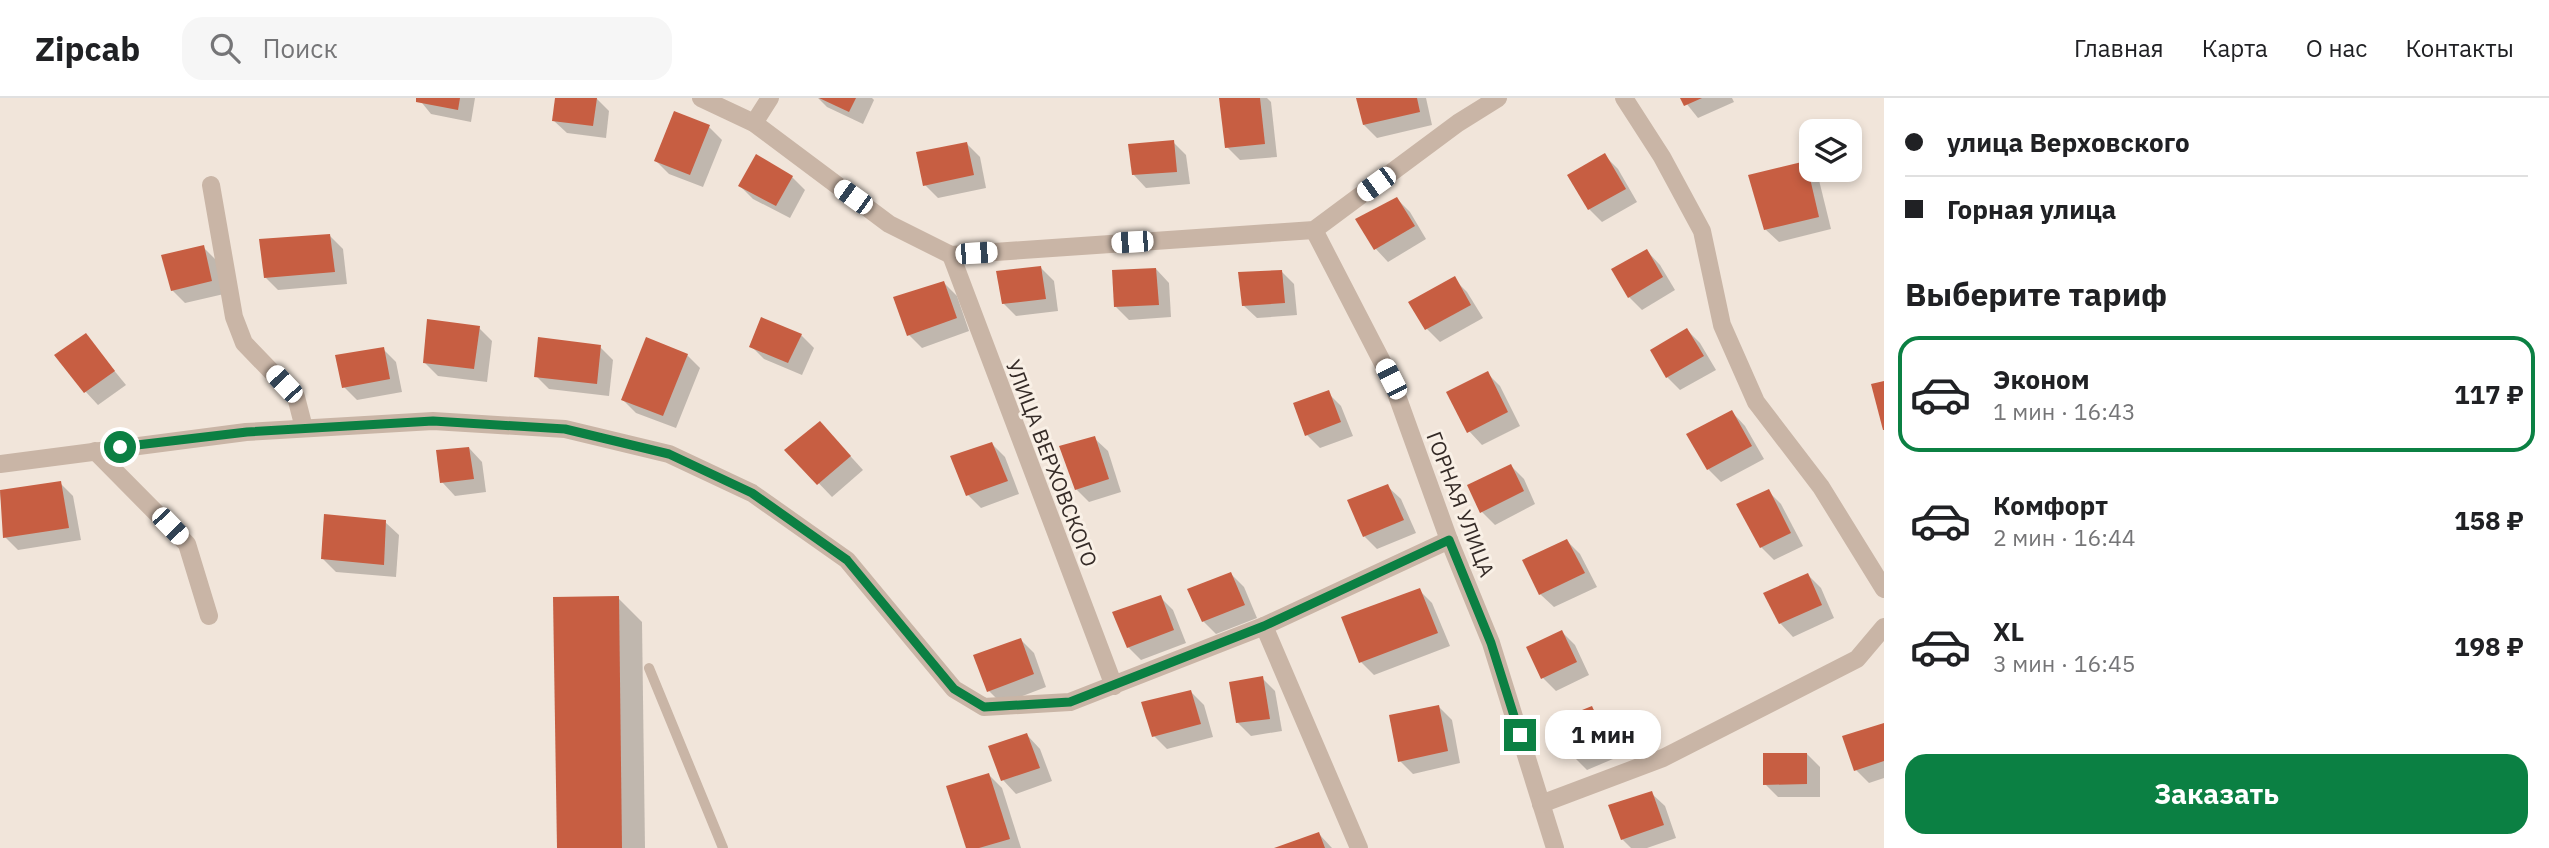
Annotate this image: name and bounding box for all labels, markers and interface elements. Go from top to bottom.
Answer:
search box [182,17,672,80]
text: Zipcab [35,27,140,70]
icon: search [206,29,244,67]
text: Поиск [262,31,338,65]
text: Главная [2074,32,2164,64]
text: Карта [2202,32,2268,64]
text: О нас [2306,32,2367,64]
text: Контакты [2405,32,2514,64]
map controls [1799,119,1862,182]
button: layers [1799,119,1862,182]
text: улица Верховского [1947,125,2190,159]
car [1353,163,1400,205]
car [830,176,877,218]
text: Горная улица [1947,192,2116,226]
car [1111,230,1154,254]
car [955,241,998,265]
text: Выберите тариф [1905,273,2167,315]
street label: УЛИЦА ВЕРХОВСКОГО [1000,355,1104,571]
car [1373,356,1410,402]
car [262,361,307,407]
text: Эконом [1993,362,2090,396]
icon: car [1909,363,1972,426]
text: 117 ₽ [2454,377,2524,411]
text: 1 мин · 16:43 [1993,396,2136,426]
street label: ГОРНАЯ УЛИЦА [1420,427,1502,581]
route start [104,431,136,463]
text: Комфорт [1993,488,2108,522]
icon: car [1909,489,1972,552]
text: 158 ₽ [2454,503,2524,537]
car [148,504,193,548]
text: 2 мин · 16:44 [1993,522,2136,552]
text: XL [1993,614,2024,648]
icon: car [1909,615,1972,678]
text: 198 ₽ [2454,629,2524,663]
text: 3 мин · 16:45 [1993,648,2136,678]
callout: 1 мин [1544,710,1660,760]
route end [1504,719,1536,751]
text: 1 мин [1571,719,1635,749]
button: Заказать [1905,754,2528,834]

